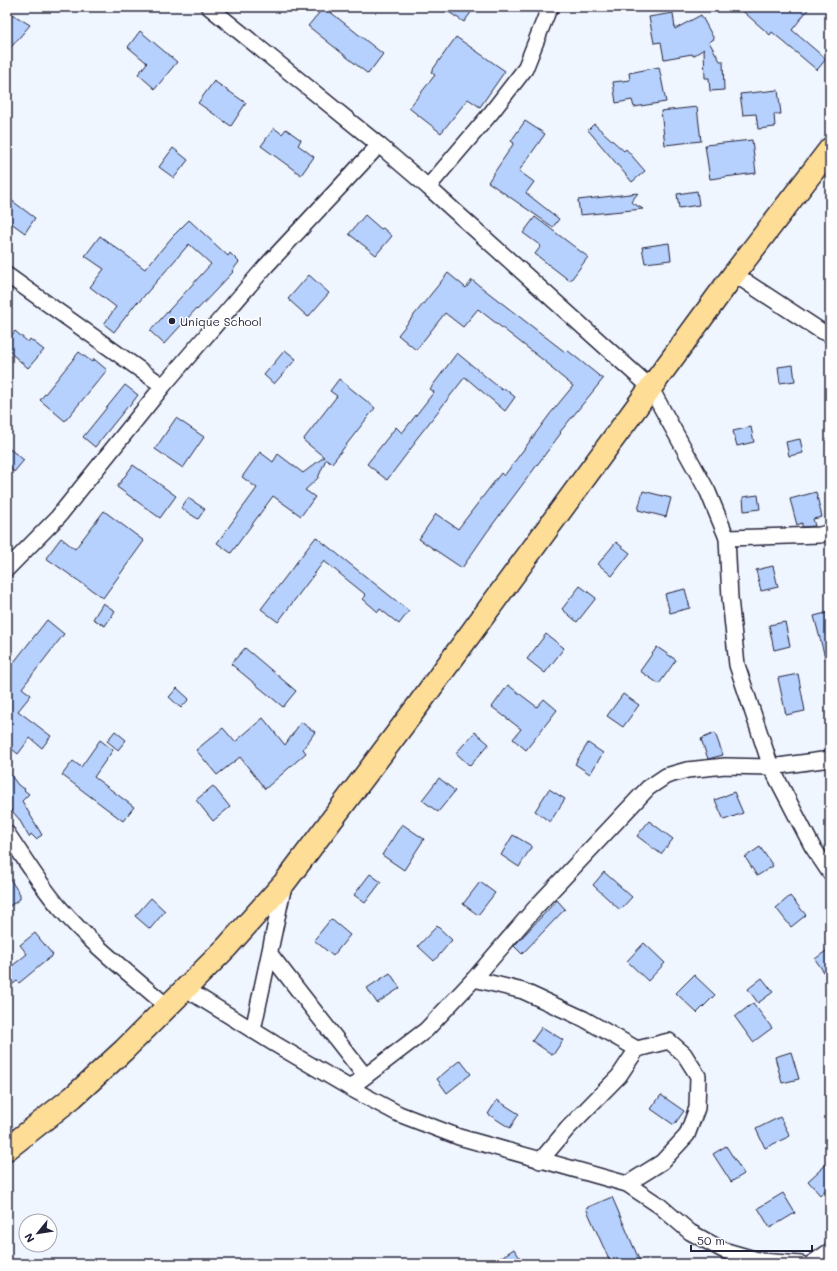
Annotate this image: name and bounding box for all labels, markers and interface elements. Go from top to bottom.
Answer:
place label: Unique School [180,313,262,329]
marker: Unique School [167,316,177,326]
north arrow [18,1213,58,1253]
scale bar [691,1227,812,1253]
text: N [20,1231,37,1246]
text: 50 m [697,1232,725,1248]

